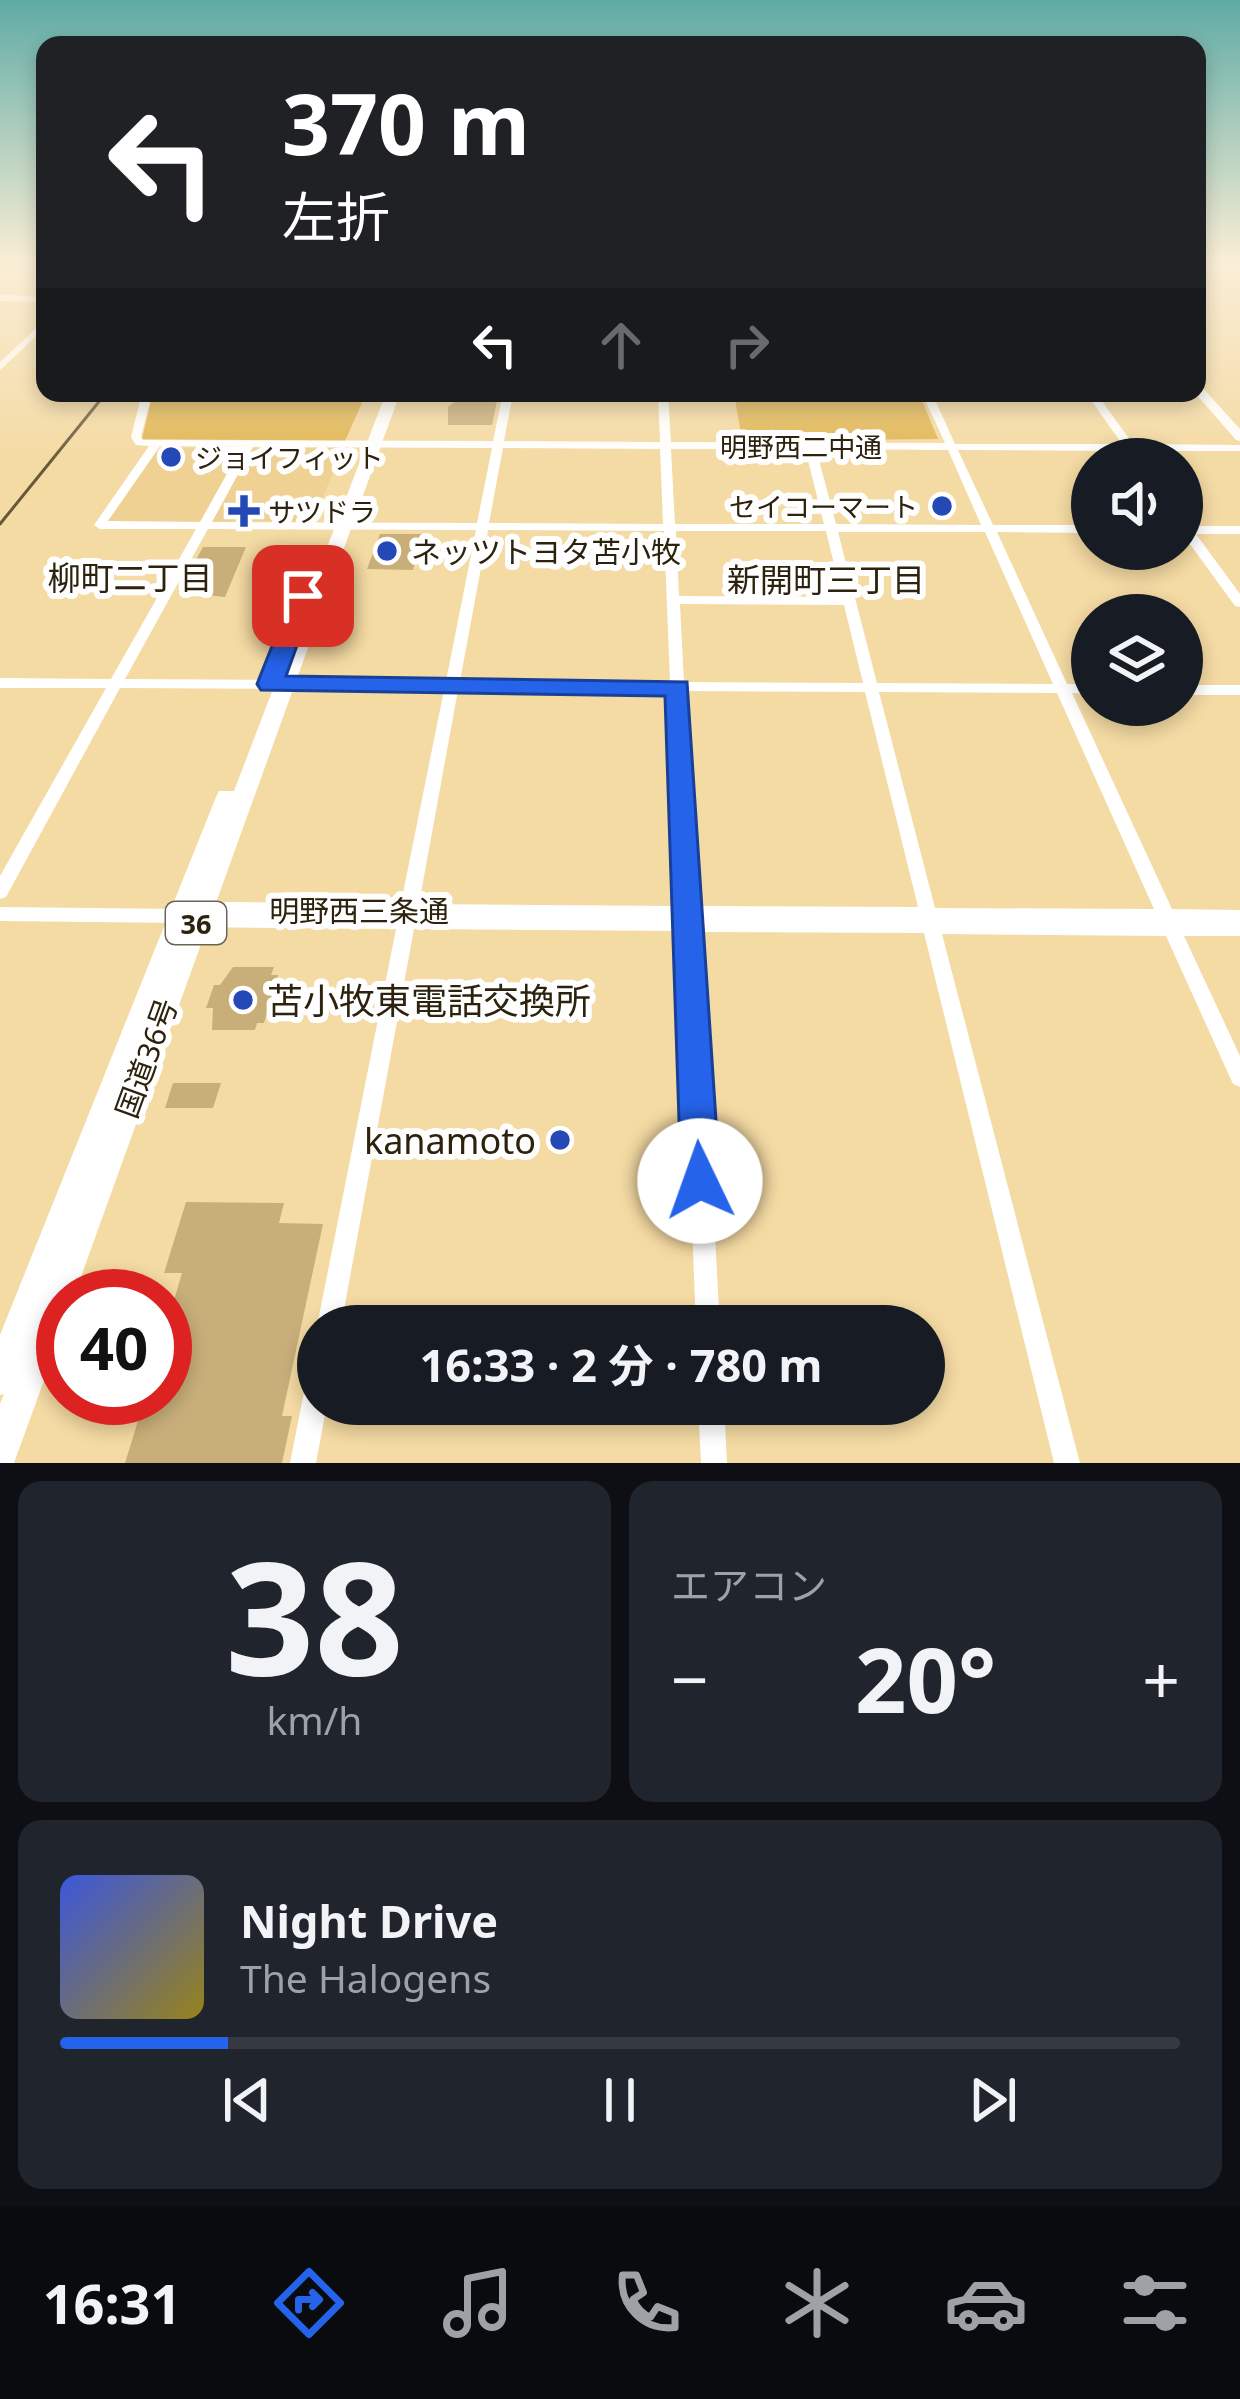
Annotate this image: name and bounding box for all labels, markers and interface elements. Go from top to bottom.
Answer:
text: 370 m [282,65,530,180]
icon: left [84,84,240,240]
text: 左折 [282,179,390,253]
icon: left [462,312,528,378]
icon: ahead [588,312,654,378]
icon: right [714,312,780,378]
street label: 明野西二中通 [720,428,882,465]
map controls [1071,438,1203,726]
button: sound [1071,438,1203,570]
place label: ジョイフィット [195,439,383,476]
marker: ジョイフィット [158,444,184,470]
place label: セイコーマート [729,488,918,525]
place label: サツドラ [268,493,376,530]
marker: セイコーマート [929,493,955,519]
marker: サツドラ [231,498,257,524]
place label: ネッツトヨタ苫小牧 [411,531,681,572]
marker: ネッツトヨタ苫小牧 [374,538,400,564]
pin [252,545,354,647]
district label: 柳町二丁目 [48,555,213,600]
district label: 新開町三丁目 [727,557,925,602]
icon: arrive [270,563,336,629]
button: layers [1071,594,1203,726]
street label: 明野西三条通 [269,890,449,931]
road number: 36 [166,902,226,944]
place label: 苫小牧東電話交換所 [267,976,591,1025]
marker: 苫小牧東電話交換所 [230,987,256,1013]
street label: 国道36号 [105,993,187,1123]
place label: kanamoto [364,1116,536,1165]
position arrow [637,1118,763,1244]
marker: kanamoto [547,1127,573,1153]
speed limit sign: 40 [36,1269,192,1425]
text: 16:33 · 2 分 · 780 m [420,1334,822,1395]
text: 38 [225,1508,404,1721]
text: エアコン [671,1558,827,1611]
text: 20° [855,1617,996,1739]
text: − [671,1633,709,1723]
text: + [1142,1633,1180,1723]
text: km/h [267,1693,362,1746]
text: Night Drive [240,1890,498,1951]
text: The Halogens [240,1951,491,2004]
icon: previous [214,2067,280,2133]
icon: pause [587,2067,653,2133]
icon: next [960,2067,1026,2133]
icon: directions [267,2261,351,2345]
icon: music [436,2261,520,2345]
icon: phone [605,2261,689,2345]
icon: climate [775,2261,859,2345]
icon: car [944,2261,1028,2345]
icon: filters [1113,2261,1197,2345]
text: 16:31 [43,2266,181,2340]

